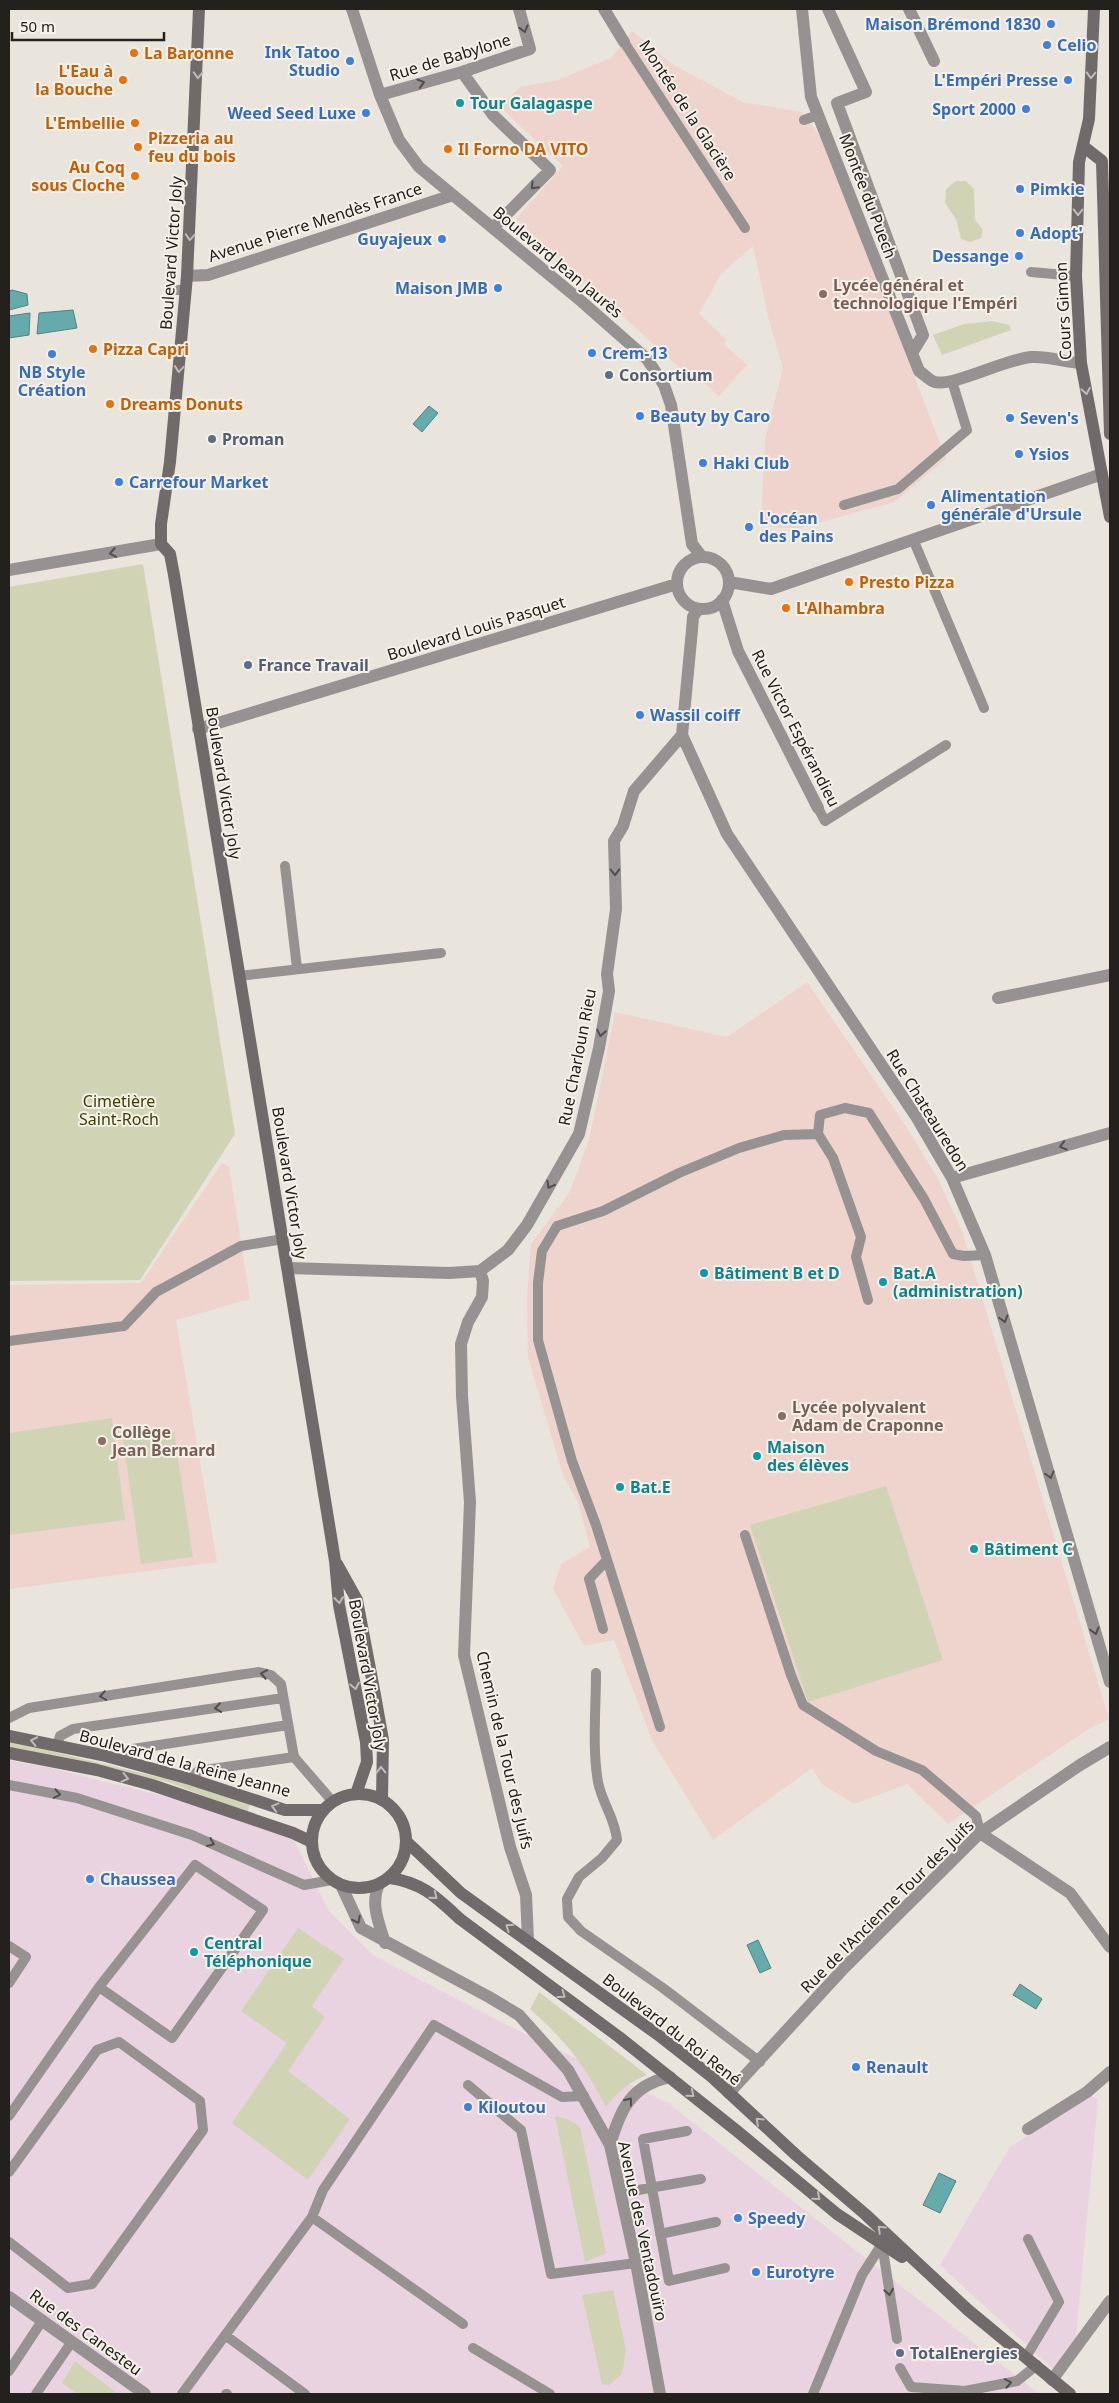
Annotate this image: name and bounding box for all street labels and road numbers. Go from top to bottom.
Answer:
street label: Rue de Babylone [387,28,513,86]
street label: Montée de la Glacière [634,36,742,184]
street label: Montée du Puech [834,130,902,262]
street label: Boulevard Victor Joly [155,175,187,331]
street label: Avenue Pierre Mendès France [205,177,425,267]
street label: Boulevard Jean Jaurès [489,201,627,323]
street label: Cours Gimon [1049,261,1077,361]
street label: Boulevard Louis Pasquet [384,590,568,666]
street label: Rue Victor Espérandieu [747,645,845,811]
street label: Boulevard Victor Joly [201,705,247,862]
street label: Rue Charloun Rieu [553,987,601,1127]
street label: Rue Chateauredon [881,1045,975,1175]
street label: Boulevard Victor Joly [267,1105,313,1262]
street label: Boulevard Victor Joly [344,1597,392,1754]
street label: Chemin de la Tour des Juifs [471,1649,539,1851]
street label: Boulevard de la Reine Jeanne [77,1724,293,1802]
street label: Rue de l'Ancienne Tour des Juifs [795,1814,979,1998]
street label: Boulevard du Roi René [598,1968,746,2090]
street label: Avenue des Ventadouïro [613,2139,673,2323]
street label: Rue des Canesteu [25,2284,147,2380]

